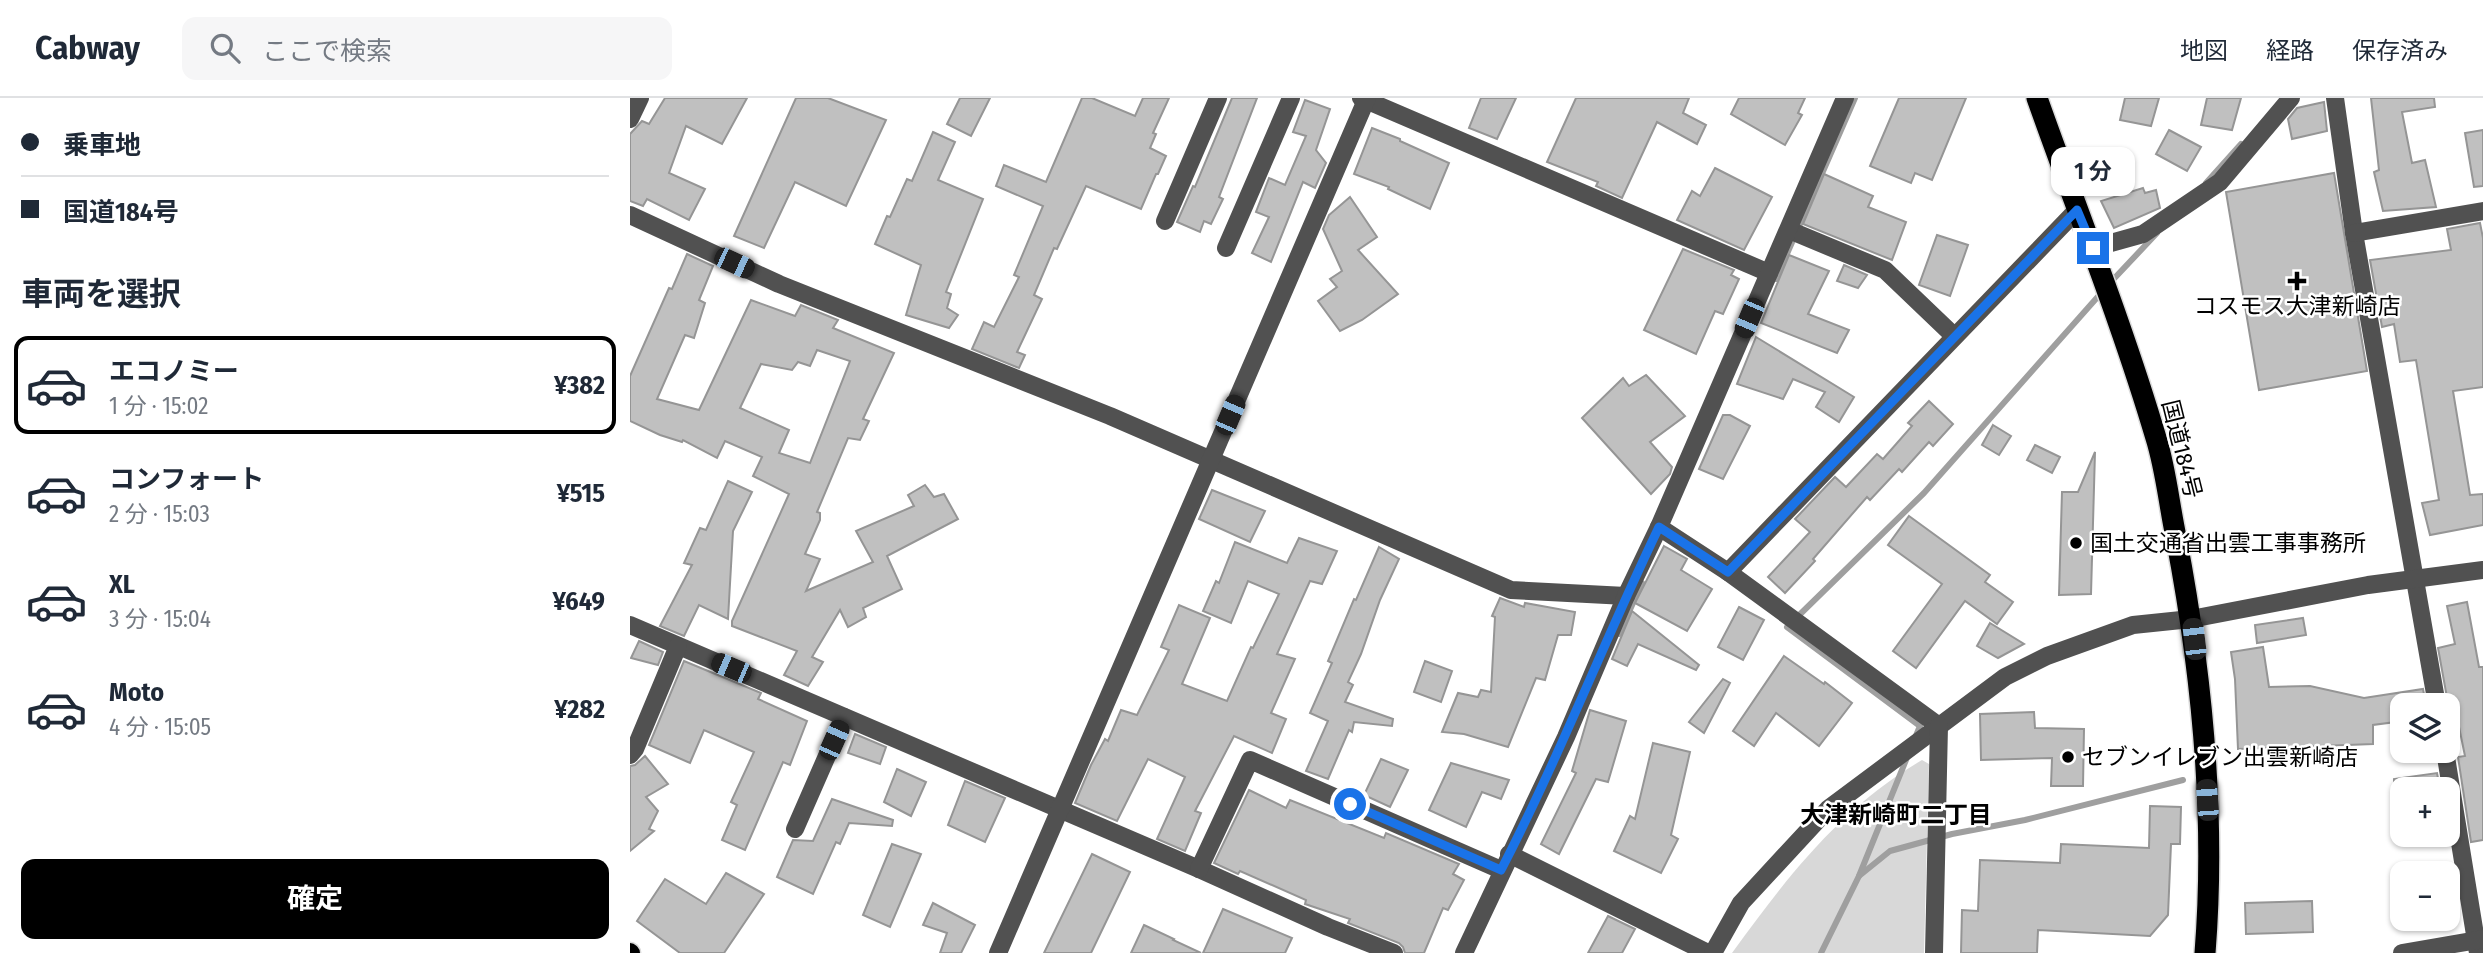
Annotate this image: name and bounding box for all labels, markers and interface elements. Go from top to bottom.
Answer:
search box [182,17,672,80]
text: Cabway [35,28,140,68]
icon: search [206,29,244,67]
text: ここで検索 [262,36,392,67]
text: 地図 [2180,37,2228,65]
text: 経路 [2266,37,2314,65]
text: 保存済み [2352,37,2448,65]
text: 乗車地 [63,130,141,161]
callout: 1 分 [2051,146,2135,195]
text: 1 分 [2074,157,2112,185]
text: 国道184号 [63,197,179,228]
route end [2077,232,2109,264]
car [711,245,758,281]
marker: コスモス大津新崎店 [2289,273,2305,289]
text: 車両を選択 [21,275,181,313]
place label: コスモス大津新崎店 [2194,292,2401,320]
car [1732,295,1767,341]
icon: car [25,354,88,417]
text: エコノミー [109,356,239,387]
text: ¥382 [554,370,605,401]
text: 1 分 · 15:02 [109,392,208,420]
car [1213,392,1248,438]
street label: 国道184号 [2156,397,2208,501]
icon: car [25,462,88,525]
text: コンフォート [109,464,264,495]
text: ¥515 [557,478,605,509]
text: 2 分 · 15:03 [109,500,210,528]
place label: 国土交通省出雲工事事務所 [2090,529,2366,557]
marker: 国土交通省出雲工事事務所 [2068,535,2084,551]
text: XL [109,569,135,600]
icon: car [25,570,88,633]
text: ¥649 [552,586,605,617]
text: 3 分 · 15:04 [109,605,211,633]
car [2182,617,2207,661]
car [708,650,755,686]
text: Moto [109,677,164,708]
icon: car [25,678,88,741]
map controls [2390,693,2460,931]
button: layers [2390,693,2460,763]
text: ¥282 [554,694,605,725]
text: 4 分 · 15:05 [109,713,211,741]
car [816,717,853,763]
place label: セブンイレブン出雲新崎店 [2082,743,2358,771]
marker: セブンイレブン出雲新崎店 [2060,749,2076,765]
button: + [2390,777,2460,847]
car [2196,778,2219,822]
route start [1334,788,1366,820]
district label: 大津新崎町二丁目 [1800,801,1992,829]
button: 確定 [21,859,609,939]
button: − [2390,861,2460,931]

